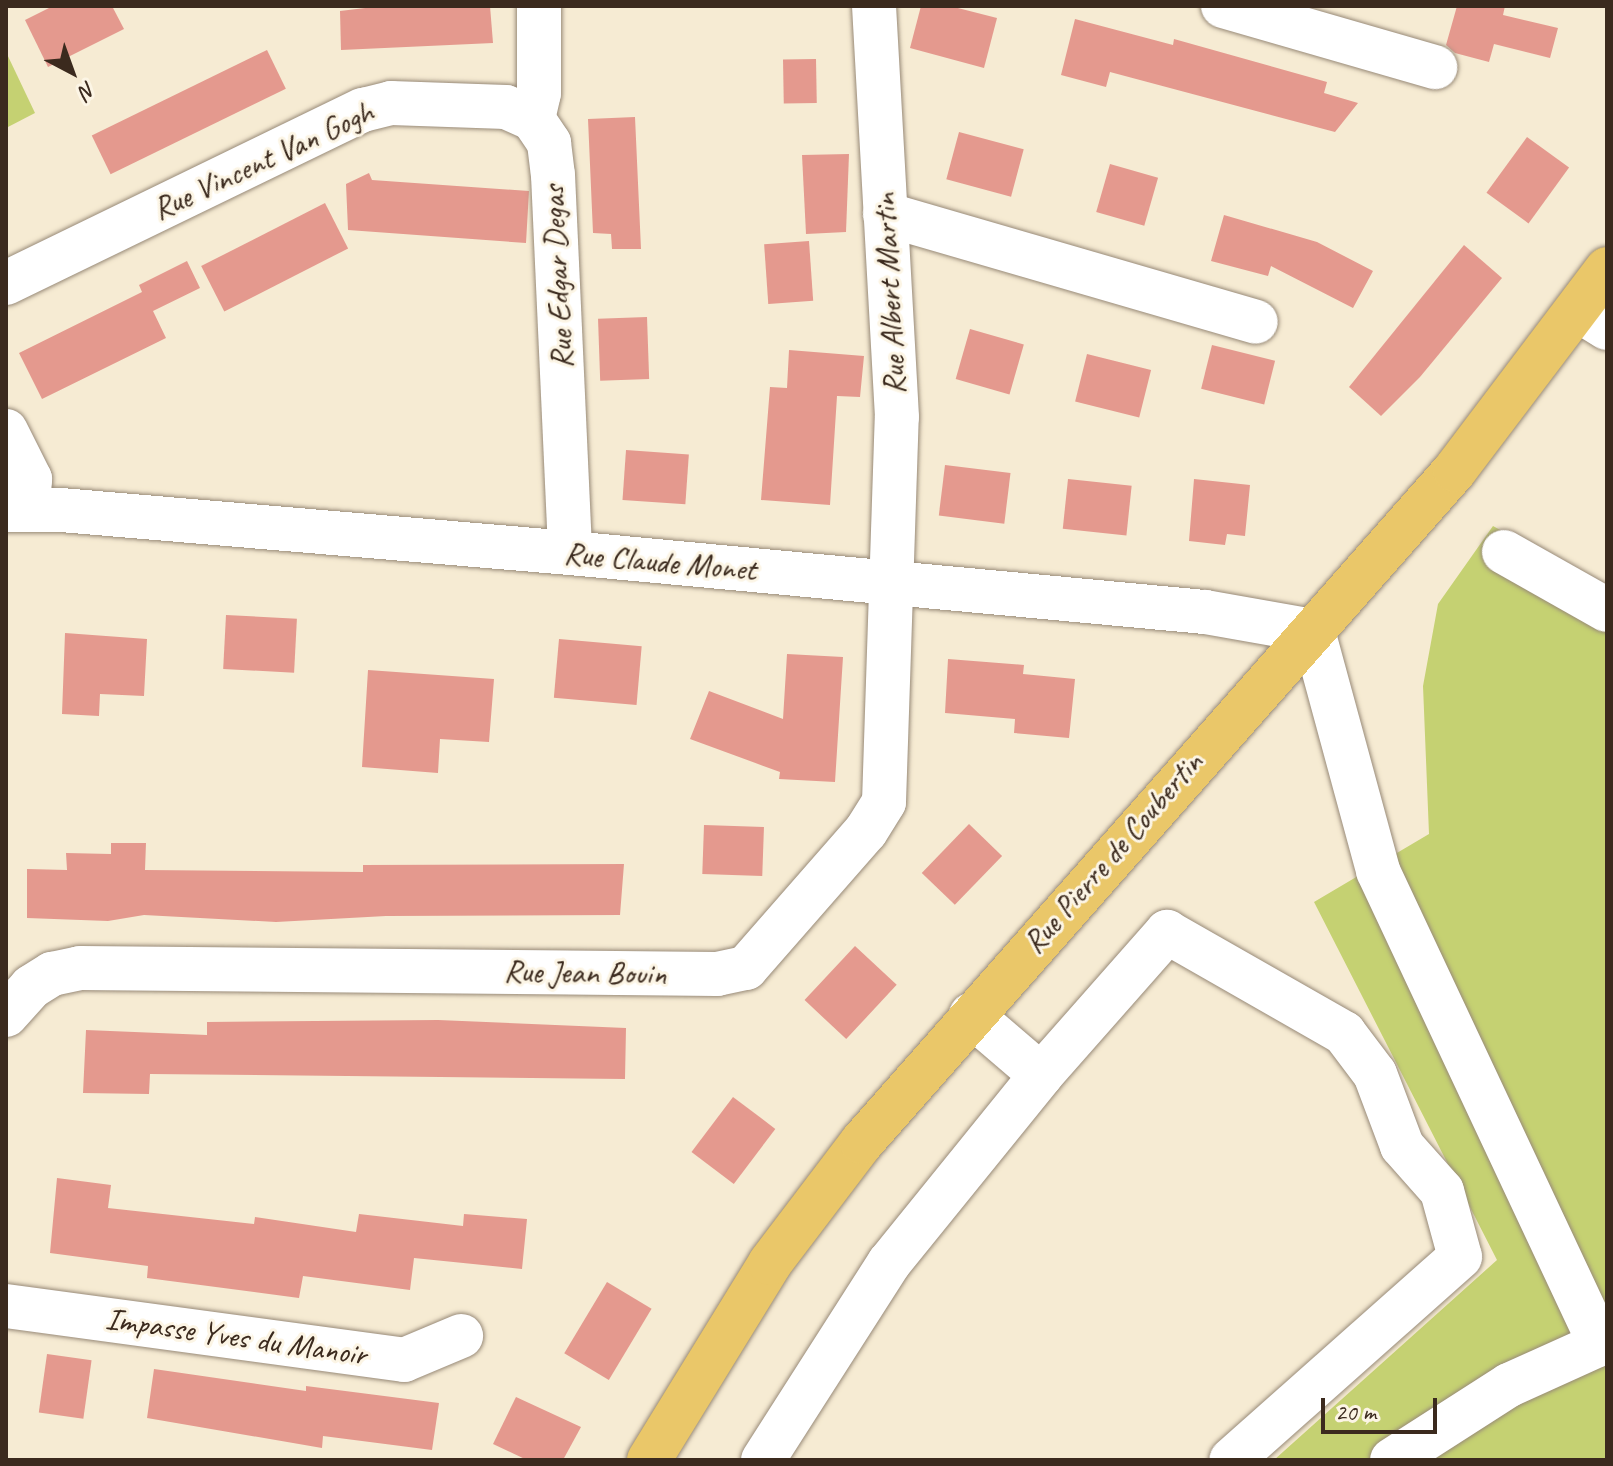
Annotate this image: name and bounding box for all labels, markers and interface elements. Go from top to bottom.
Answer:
north arrow [32,32,112,112]
text: N [73,75,102,105]
street label: Rue Vincent Van Gogh [146,93,380,229]
street label: Rue Edgar Degas [534,184,582,370]
street label: Rue Albert Martin [866,192,914,396]
street label: Rue Claude Monet [562,534,758,590]
street label: Rue Pierre de Coubertin [1015,744,1211,962]
street label: Rue Jean Bouin [504,952,666,994]
street label: Impasse Yves du Manoir [103,1300,369,1374]
scale bar [1325,1382,1441,1432]
text: 20 m [1335,1397,1376,1427]

